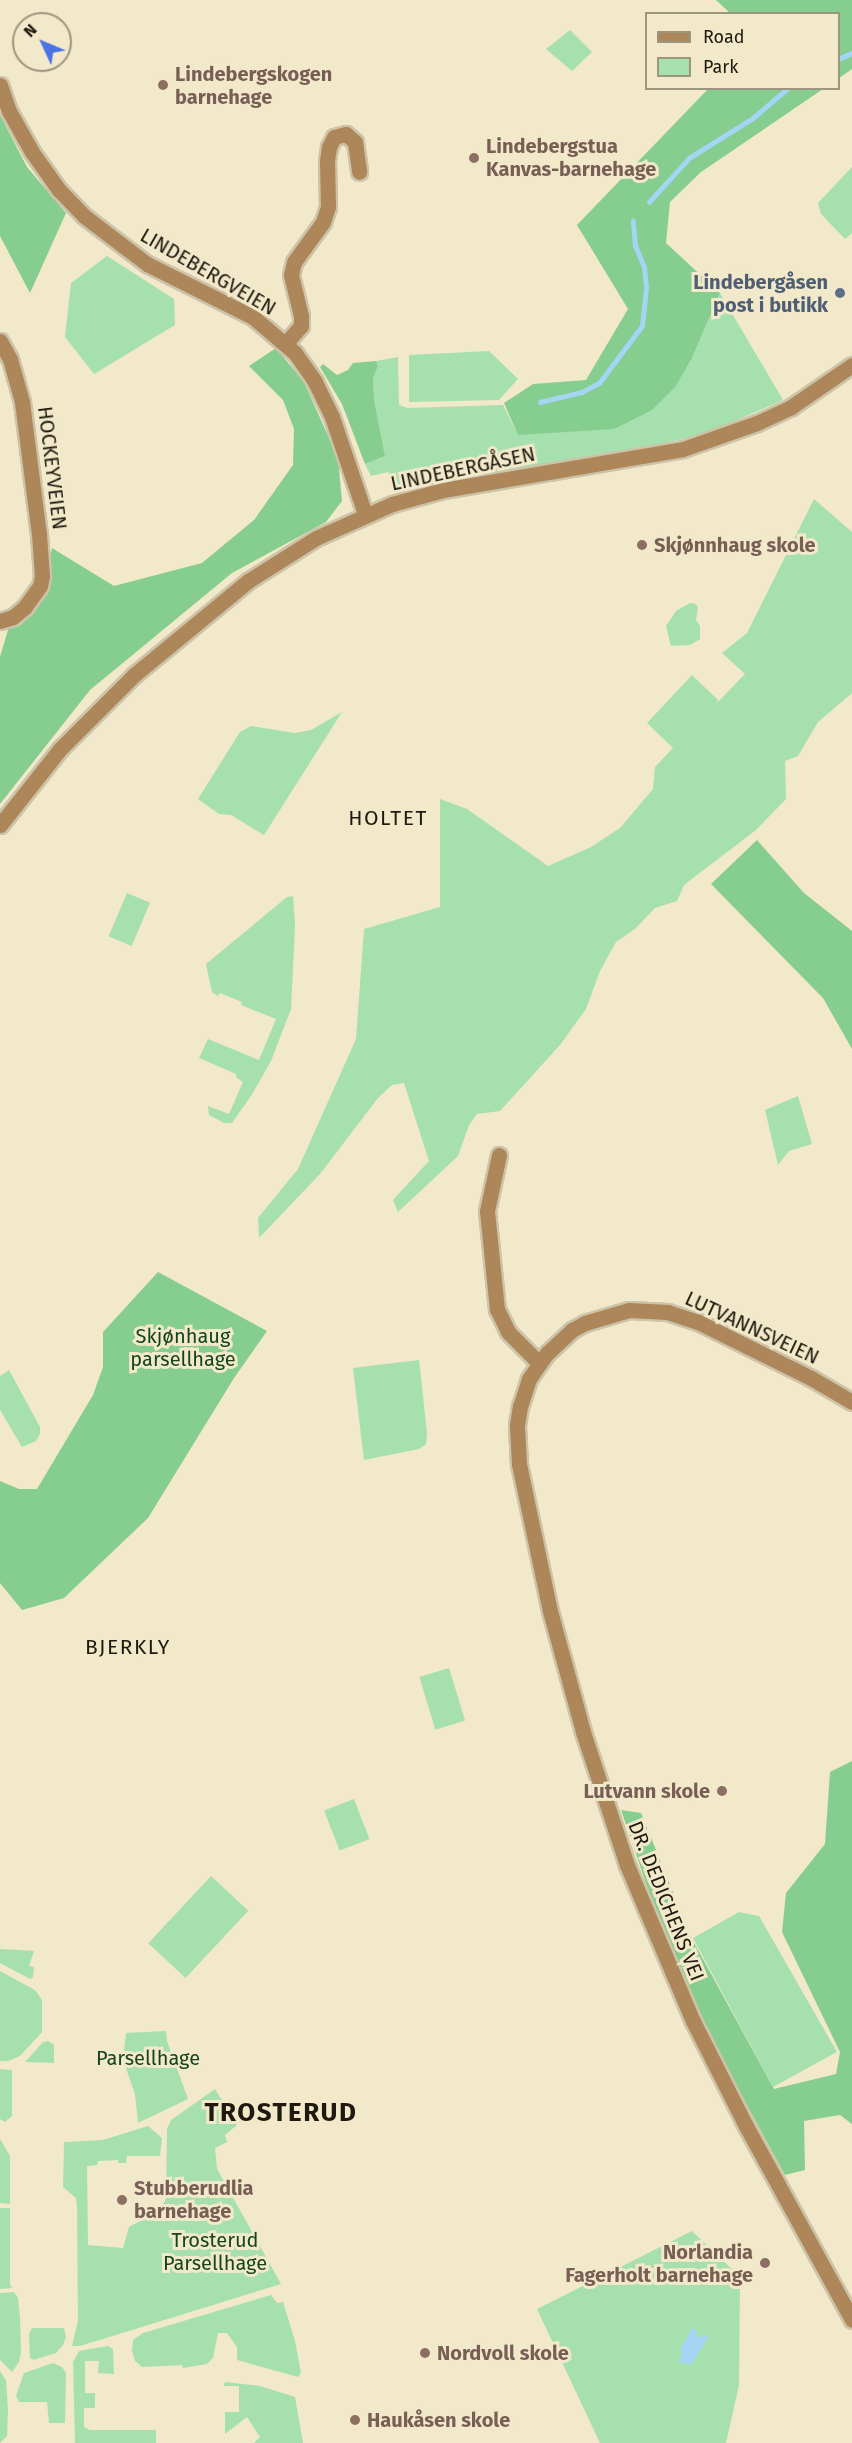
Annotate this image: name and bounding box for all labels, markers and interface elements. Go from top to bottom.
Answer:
north arrow [12,12,72,72]
legend [645,12,840,90]
text: N [20,20,41,41]
text: Road [703,26,745,48]
text: Park [703,56,738,78]
place label: Lindebergskogen barnehage [175,62,332,109]
marker: Lindebergskogen barnehage [156,78,170,92]
place label: Lindebergstua Kanvas-barnehage [486,134,656,181]
marker: Lindebergstua Kanvas-barnehage [467,151,481,165]
street label: LINDEBERGVEIEN [136,223,280,321]
place label: Lindebergåsen post i butikk [693,270,828,317]
marker: Lindebergåsen post i butikk [833,286,847,300]
street label: HOCKEYVEIEN [33,405,71,531]
street label: LINDEBERGÅSEN [389,442,537,496]
place label: Skjønnhaug skole [654,533,816,557]
marker: Skjønnhaug skole [635,538,649,552]
district label: HOLTET [348,805,428,831]
street label: LUTVANNSVEIEN [681,1286,823,1370]
park label: Skjønhaug parsellhage [130,1324,236,1371]
district label: BJERKLY [85,1634,171,1660]
place label: Lutvann skole [583,1779,710,1803]
marker: Lutvann skole [715,1784,729,1798]
street label: DR. DEDICHENS VEI [623,1817,709,1985]
park label: Parsellhage [96,2046,200,2070]
district label: TROSTERUD [205,2097,357,2129]
place label: Stubberudlia barnehage [134,2176,254,2223]
marker: Stubberudlia barnehage [115,2193,129,2207]
park label: Trosterud Parsellhage [163,2228,267,2275]
place label: Norlandia Fagerholt barnehage [565,2240,753,2287]
marker: Norlandia Fagerholt barnehage [758,2256,772,2270]
place label: Nordvoll skole [437,2341,569,2365]
marker: Nordvoll skole [418,2346,432,2360]
place label: Haukåsen skole [367,2408,510,2432]
marker: Haukåsen skole [348,2413,362,2427]

